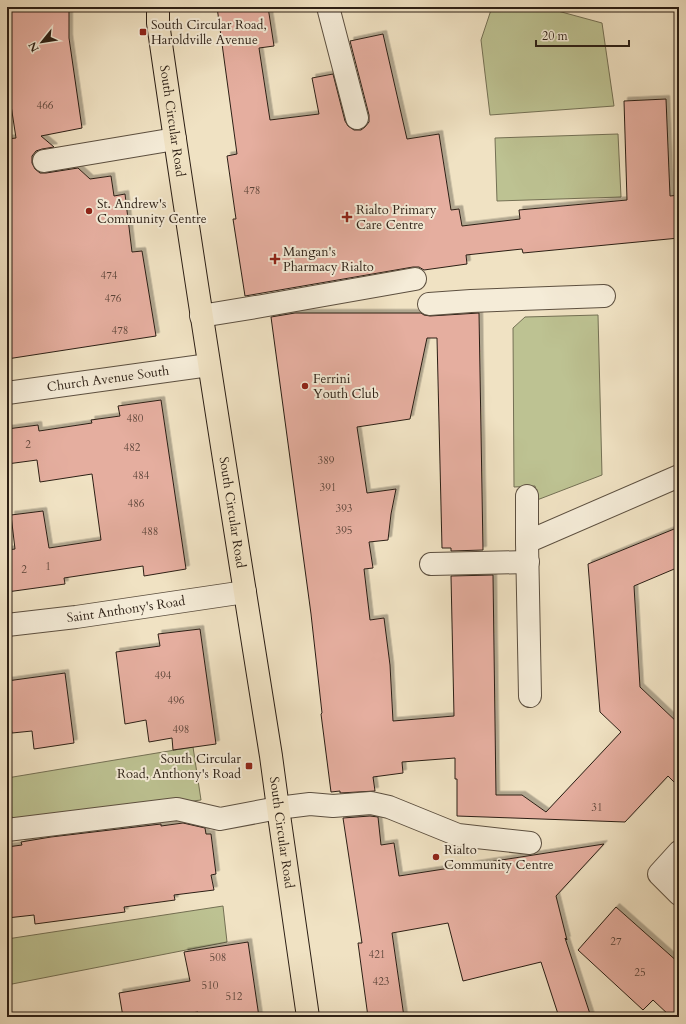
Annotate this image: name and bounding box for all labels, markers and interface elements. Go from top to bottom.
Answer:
place label: South Circular Road, Haroldville Avenue [151,16,267,49]
north arrow [22,22,62,62]
scale bar [536,22,629,48]
marker: South Circular Road, Haroldville Avenue [138,27,148,37]
text: 20 m [542,28,569,44]
text: N [25,38,43,55]
street label: South Circular Road [155,64,189,178]
house number: 466 [37,98,54,113]
house number: 478 [244,183,260,198]
place label: St. Andrew's Community Centre [97,195,207,228]
place label: Rialto Primary Care Centre [356,201,437,234]
marker: St. Andrew's Community Centre [84,206,94,216]
marker: Rialto Primary Care Centre [341,211,353,223]
place label: Mangan's Pharmacy Rialto [283,243,374,276]
marker: Mangan's Pharmacy Rialto [270,254,280,264]
house number: 474 [101,268,118,283]
house number: 476 [105,291,122,306]
house number: 478 [112,323,128,338]
street label: Church Avenue South [46,362,170,396]
place label: Ferrini Youth Club [313,370,379,403]
marker: Ferrini Youth Club [300,381,310,391]
house number: 480 [127,411,144,426]
house number: 2 [25,437,31,452]
house number: 482 [124,440,141,455]
house number: 389 [318,453,335,468]
street label: South Circular Road [215,455,250,570]
house number: 484 [133,468,150,483]
house number: 391 [320,480,336,495]
house number: 486 [128,496,145,511]
house number: 393 [336,501,353,516]
house number: 395 [336,523,352,538]
house number: 488 [142,524,158,539]
house number: 1 [45,559,51,574]
house number: 2 [21,562,27,577]
street label: Saint Anthony's Road [66,592,186,627]
house number: 494 [155,668,172,683]
house number: 496 [168,693,185,708]
house number: 498 [173,722,189,737]
place label: South Circular Road, Anthony's Road [117,750,241,783]
marker: South Circular Road, Anthony's Road [244,761,254,771]
street label: South Circular Road [265,776,298,890]
house number: 31 [591,800,603,815]
place label: Rialto Community Centre [444,841,554,874]
marker: Rialto Community Centre [431,852,441,862]
house number: 27 [610,934,622,949]
house number: 421 [369,947,385,962]
house number: 508 [210,950,226,965]
house number: 25 [634,965,646,980]
house number: 423 [373,974,390,989]
house number: 510 [202,978,219,993]
house number: 512 [226,989,243,1004]

